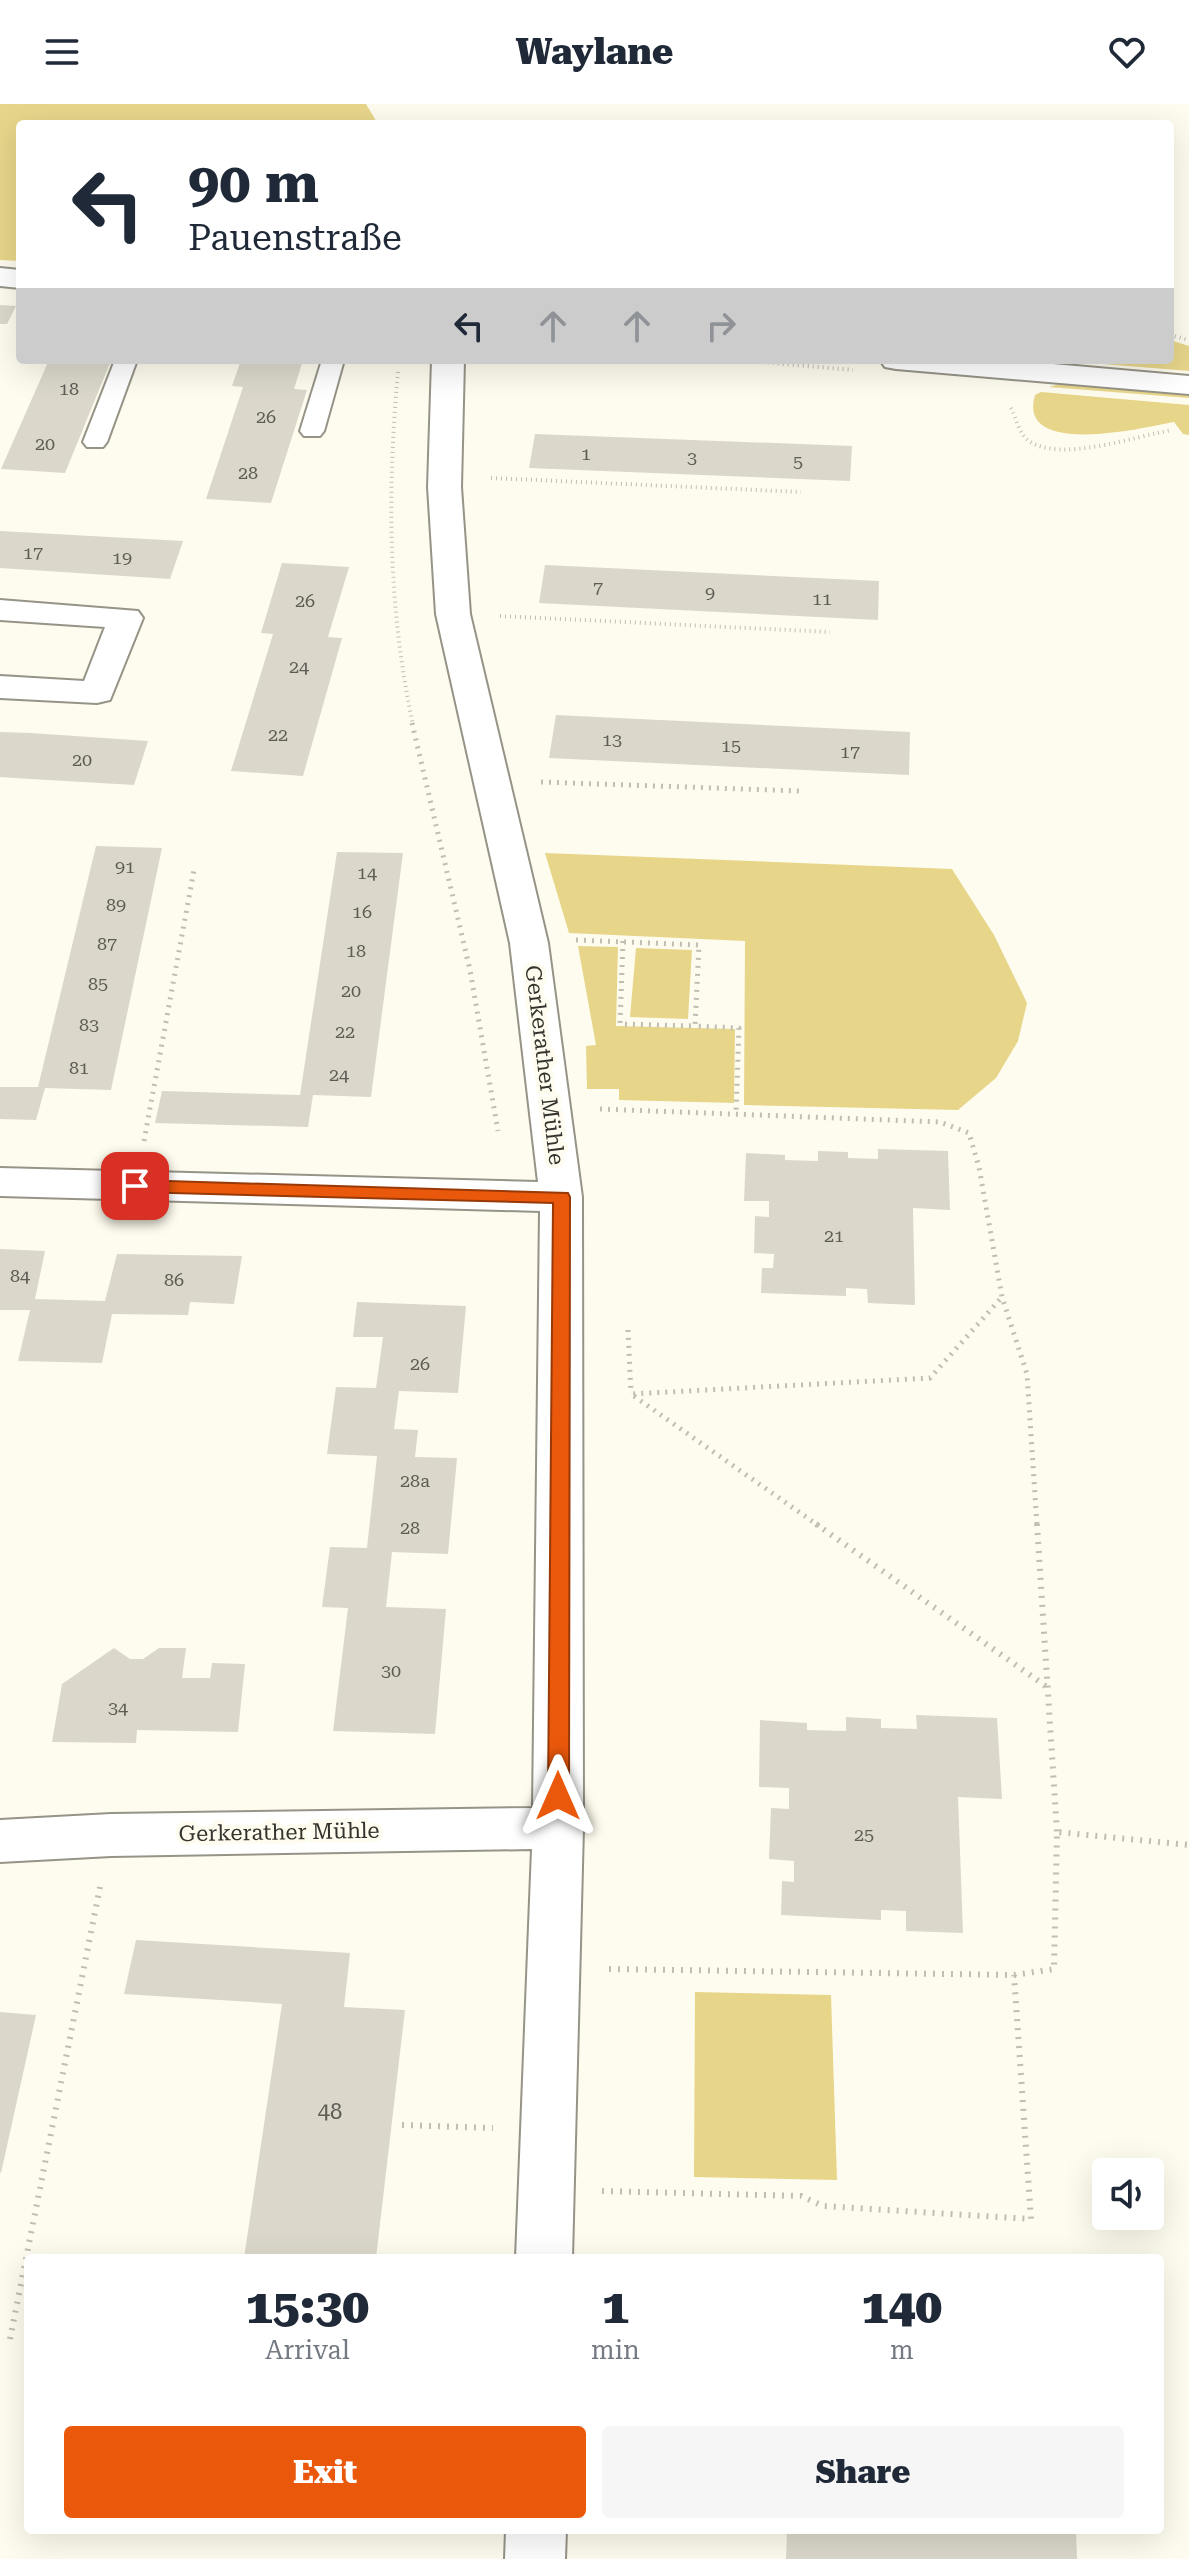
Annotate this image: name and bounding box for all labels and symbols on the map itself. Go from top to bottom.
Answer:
house number: 18 [59,378,79,399]
house number: 26 [256,406,276,427]
house number: 20 [35,433,55,454]
house number: 1 [581,443,591,464]
house number: 3 [687,447,697,468]
house number: 5 [793,451,803,472]
house number: 28 [238,462,258,483]
house number: 17 [23,542,43,563]
house number: 19 [112,547,132,568]
house number: 7 [593,577,603,598]
house number: 9 [705,582,715,603]
house number: 11 [812,588,832,609]
house number: 26 [295,590,315,611]
house number: 24 [289,656,309,677]
house number: 22 [268,724,288,745]
house number: 13 [602,729,622,750]
house number: 15 [721,735,741,756]
house number: 17 [840,741,860,762]
house number: 20 [72,749,92,770]
house number: 91 [115,856,135,877]
house number: 14 [357,862,377,883]
house number: 89 [106,894,126,915]
house number: 16 [352,901,372,922]
house number: 87 [97,933,117,954]
house number: 18 [346,940,366,961]
street label: Gerkerather Mühle [520,964,570,1166]
house number: 85 [88,973,108,994]
house number: 20 [341,980,361,1001]
house number: 83 [79,1014,99,1035]
house number: 22 [335,1021,355,1042]
house number: 81 [69,1057,89,1078]
house number: 24 [329,1064,349,1085]
pin [101,1152,169,1220]
house number: 21 [824,1225,844,1246]
house number: 84 [10,1265,30,1286]
house number: 86 [164,1269,184,1290]
house number: 26 [410,1353,430,1374]
house number: 28a [400,1470,430,1491]
house number: 28 [400,1517,420,1538]
house number: 30 [381,1660,401,1681]
house number: 34 [108,1697,128,1718]
position arrow [516,1754,600,1838]
street label: Gerkerather Mühle [178,1818,380,1846]
house number: 25 [854,1824,874,1845]
house number: 48 [318,2099,342,2124]

